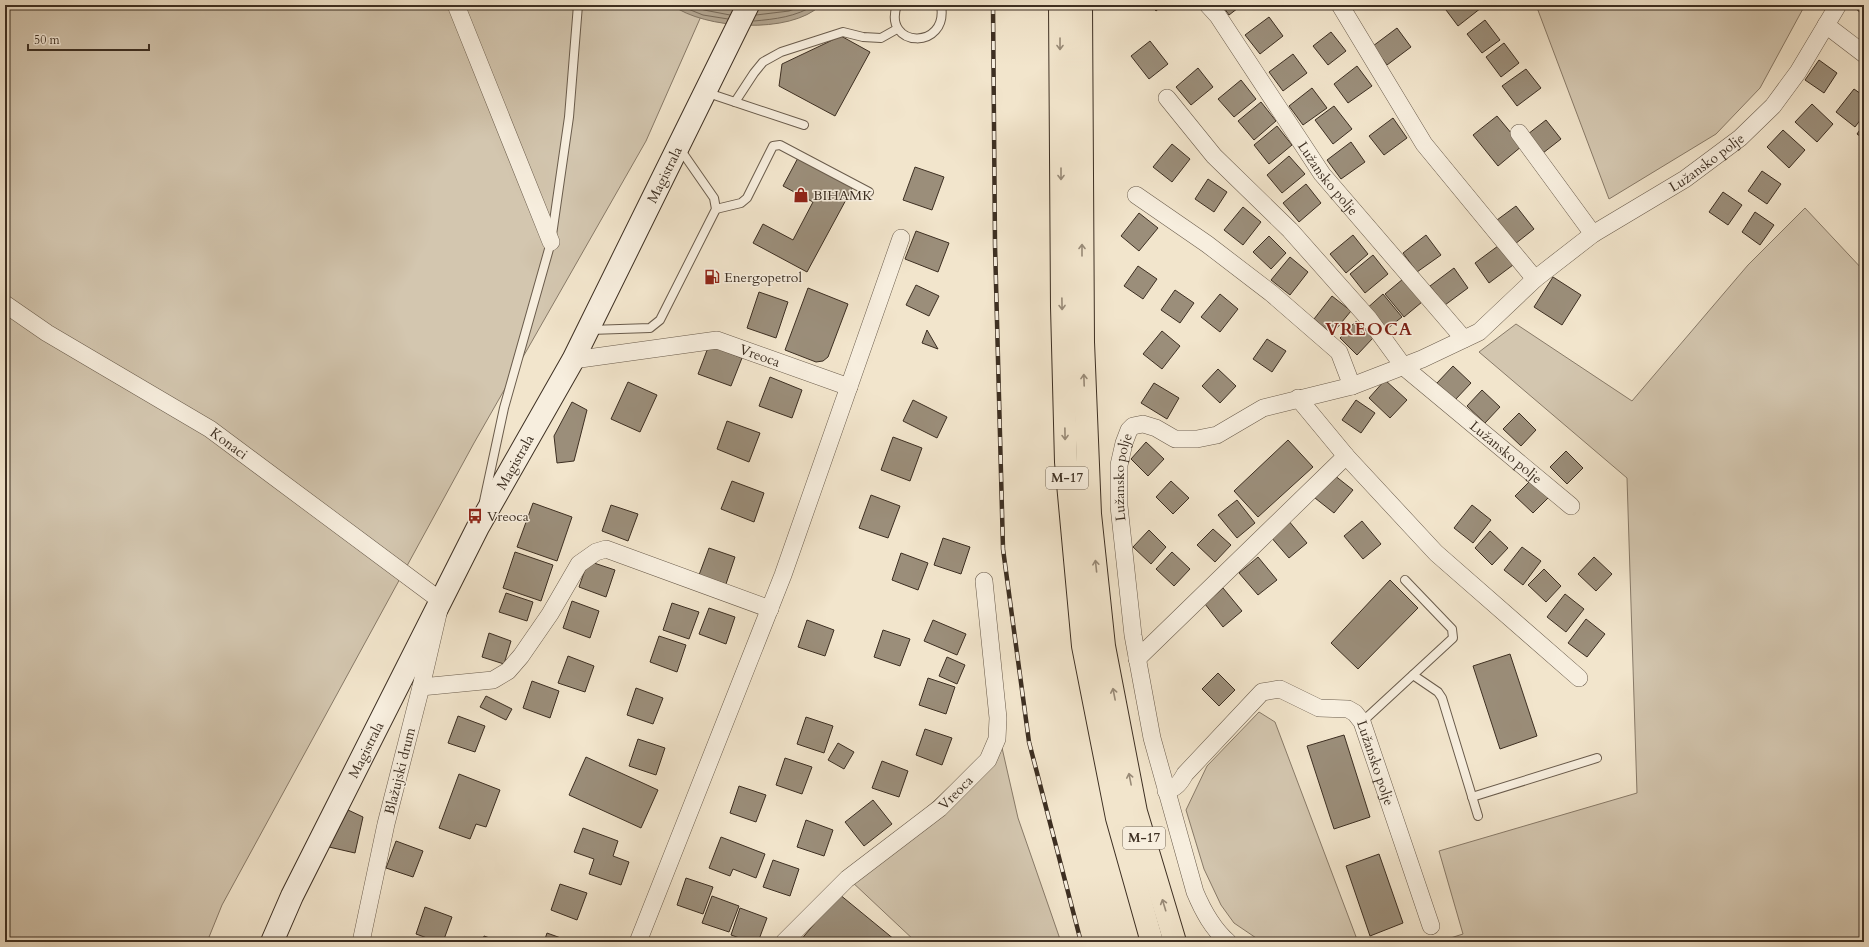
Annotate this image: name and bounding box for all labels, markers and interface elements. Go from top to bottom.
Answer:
scale bar [28,26,149,52]
text: 50 m [34,32,61,48]
one-way arrow [1056,37,1064,50]
street label: Lužansko polje [1665,129,1748,196]
street label: Lužansko polje [1293,137,1363,219]
street label: Magistrala [642,143,686,206]
one-way arrow [1057,167,1065,180]
shop icon: BIHAMK [792,186,810,204]
place label: BIHAMK [813,186,873,205]
one-way arrow [1078,244,1086,257]
fuel station icon: Energopetrol [703,268,721,286]
place label: Energopetrol [724,268,802,287]
one-way arrow [1058,297,1066,310]
district label: VREOCA [1325,317,1413,342]
street label: Vreoca [737,339,783,371]
one-way arrow [1081,374,1088,387]
street label: Lužansko polje [1466,416,1546,488]
street label: Konaci [206,423,252,464]
one-way arrow [1061,427,1069,440]
street label: Lužansko polje [1109,430,1136,522]
street label: Magistrala [492,431,538,493]
road number: M-17 [1046,467,1088,489]
bus stop icon: Vreoca [466,507,484,525]
place label: Vreoca [487,507,529,526]
one-way arrow [1092,560,1099,573]
one-way arrow [1109,688,1117,701]
street label: Magistrala [344,718,388,781]
street label: Lužansko polje [1353,718,1399,808]
street label: Blažujski drum [380,725,420,816]
street label: Vreoca [934,771,977,814]
one-way arrow [1125,773,1133,786]
road number: M-17 [1123,827,1165,849]
one-way arrow [1160,898,1167,911]

